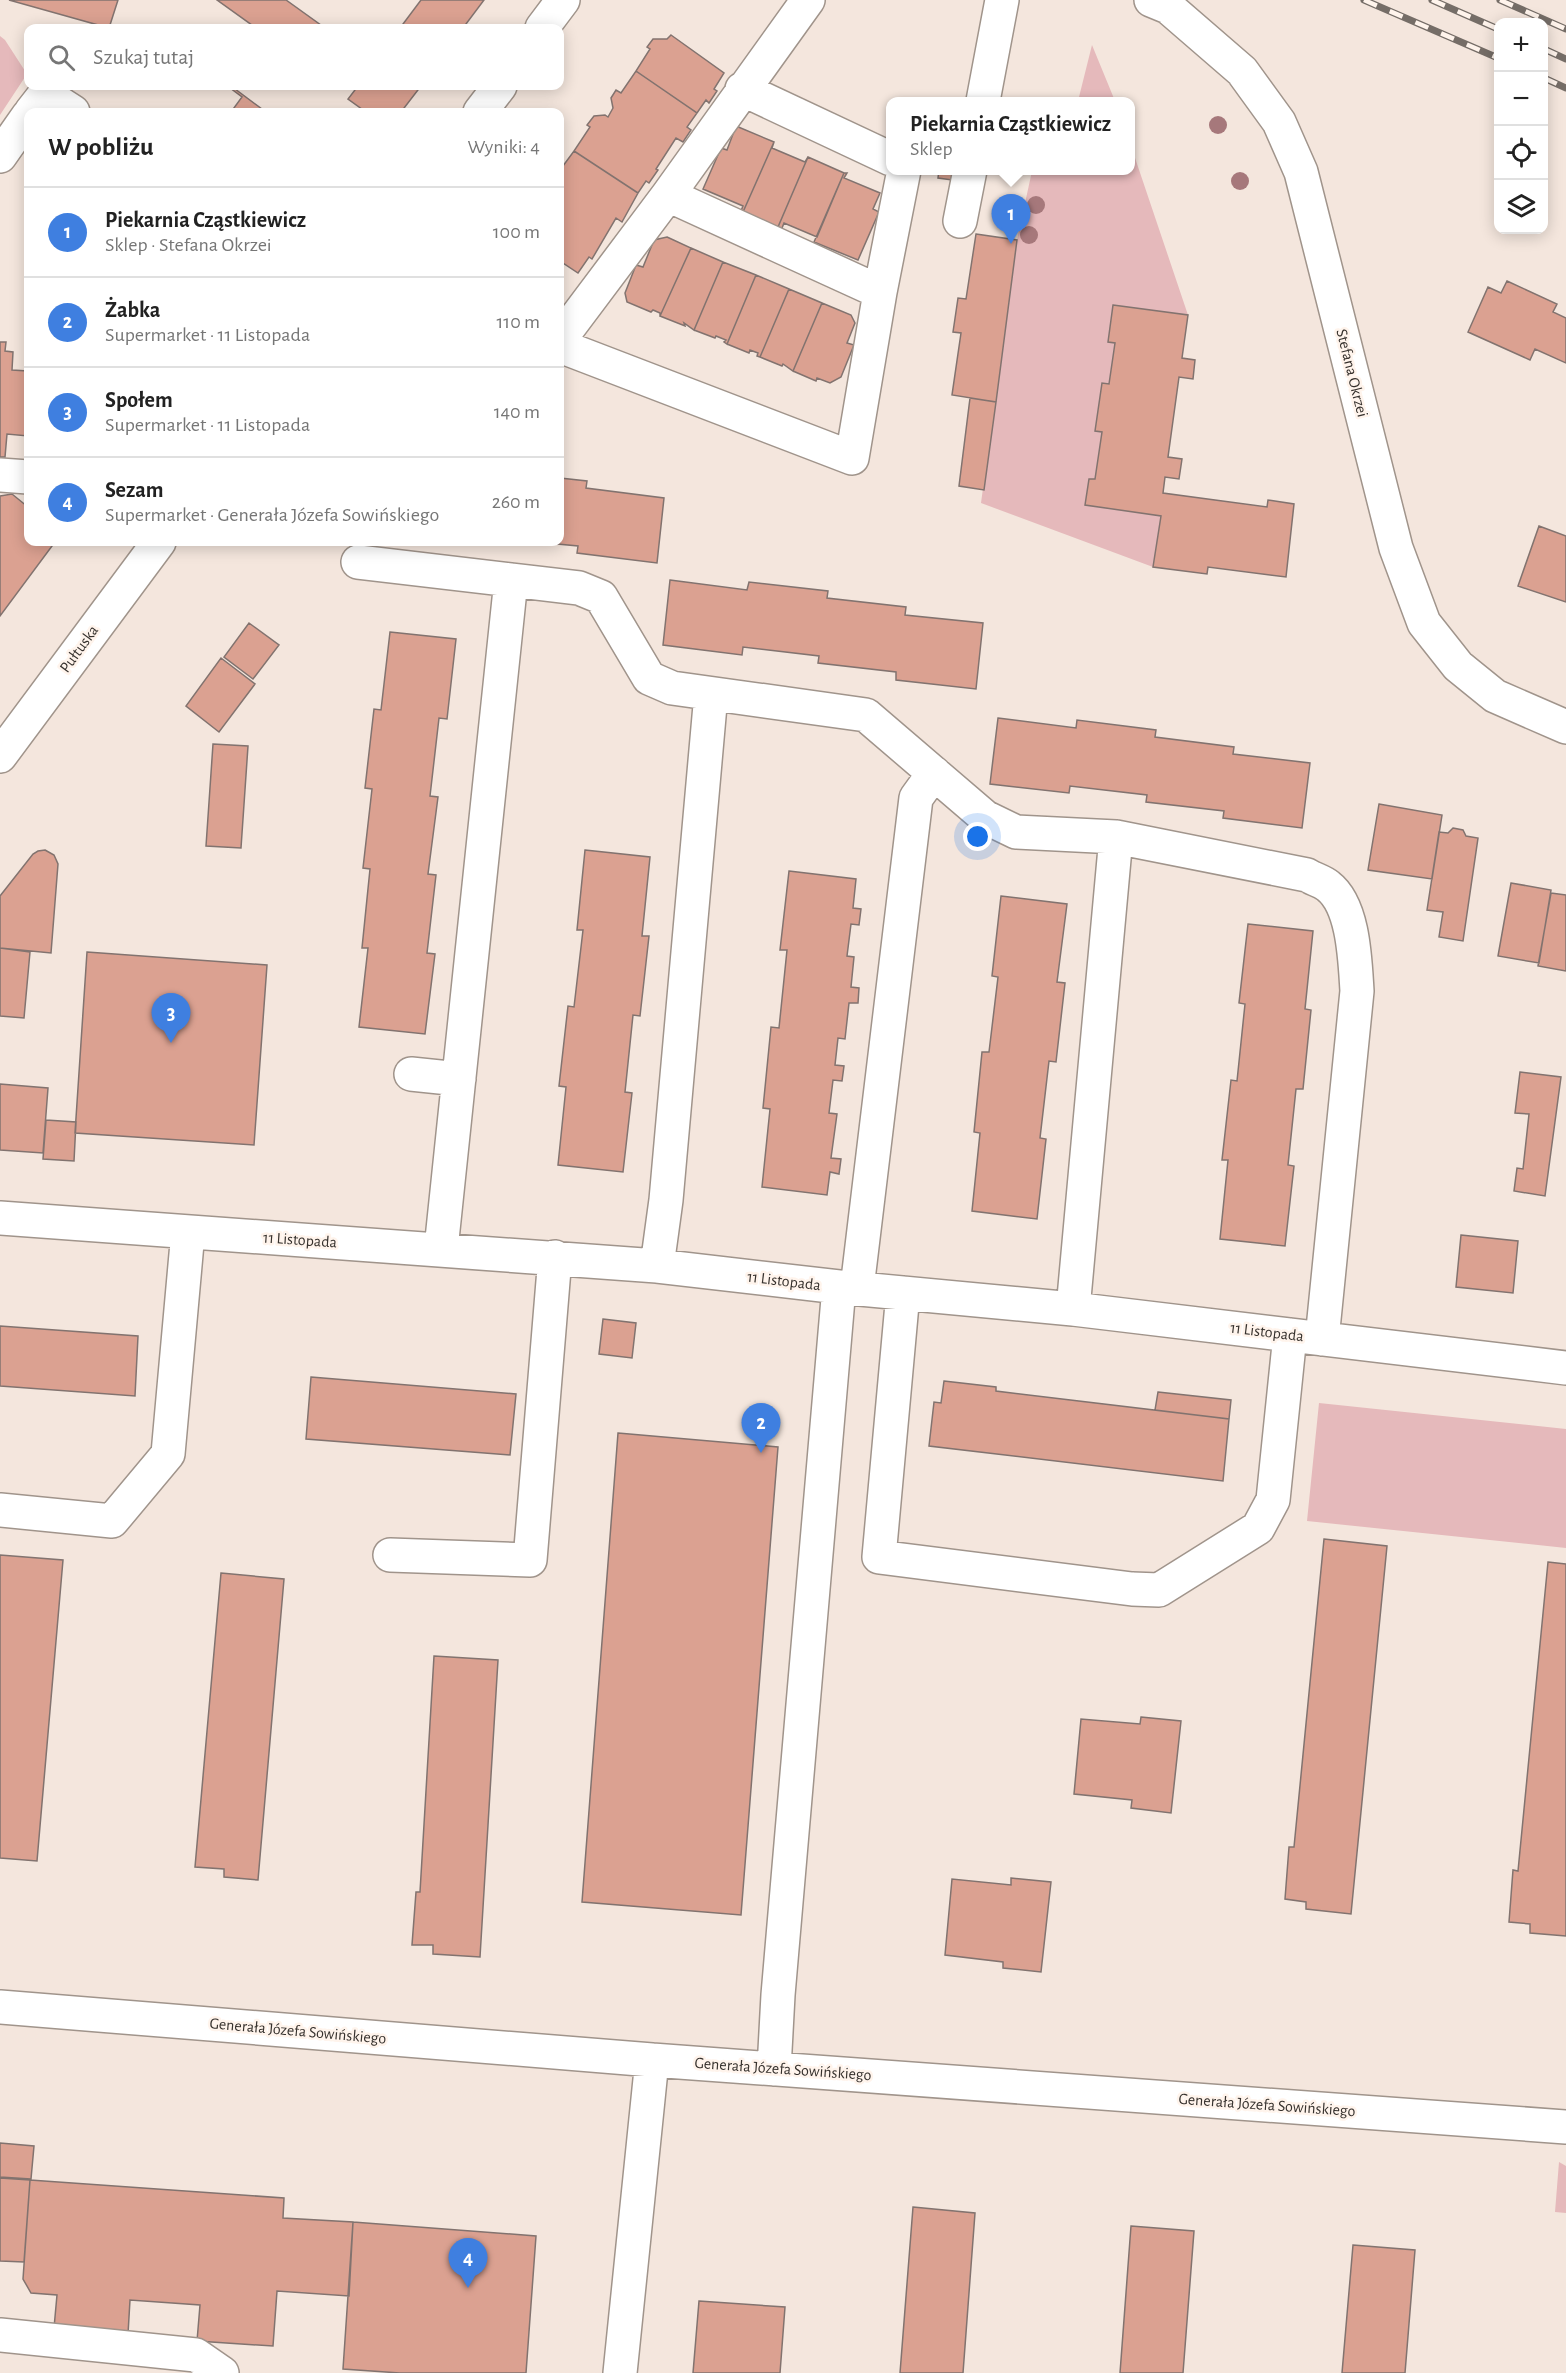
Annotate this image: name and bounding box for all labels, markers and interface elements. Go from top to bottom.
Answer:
map controls [1494,18,1548,234]
button: + [1494,18,1548,72]
search box [24,24,564,90]
icon: search [45,41,78,74]
text: Szukaj tutaj [93,46,194,68]
button: − [1494,72,1548,126]
popup [886,97,1135,175]
text: Piekarnia Cząstkiewicz [910,113,1111,135]
button: locate [1494,126,1548,180]
text: W pobliżu [48,134,154,160]
text: Wyniki: 4 [467,137,540,157]
text: Sklep [910,139,953,159]
button: layers [1494,180,1548,234]
pin: 1 [992,194,1030,244]
text: Piekarnia Cząstkiewicz [105,209,306,231]
text: 1 [64,222,71,242]
text: 100 m [493,222,540,242]
text: Sklep · Stefana Okrzei [105,235,272,255]
text: Żabka [105,299,160,321]
text: 2 [63,312,72,332]
text: 110 m [496,312,540,332]
text: Supermarket · 11 Listopada [105,325,310,345]
street label: Stefana Okrzei [1333,327,1371,419]
text: Społem [105,389,173,411]
text: 3 [63,402,72,422]
text: 140 m [494,402,540,422]
text: Supermarket · 11 Listopada [105,415,310,435]
text: Sezam [105,479,164,501]
text: 4 [62,492,73,512]
text: 260 m [492,492,540,512]
text: Supermarket · Generała Józefa Sowińskiego [105,505,439,525]
street label: Pułtuska [57,622,101,676]
your location [963,822,992,851]
pin: 3 [152,994,190,1043]
street label: 11 Listopada [263,1229,337,1251]
street label: 11 Listopada [746,1269,822,1293]
street label: 11 Listopada [1229,1320,1305,1344]
pin: 2 [742,1404,780,1453]
street label: Generała Józefa Sowińskiego [209,2015,387,2047]
street label: Generała Józefa Sowińskiego [694,2055,872,2083]
street label: Generała Józefa Sowińskiego [1178,2091,1356,2119]
pin: 4 [448,2238,488,2288]

